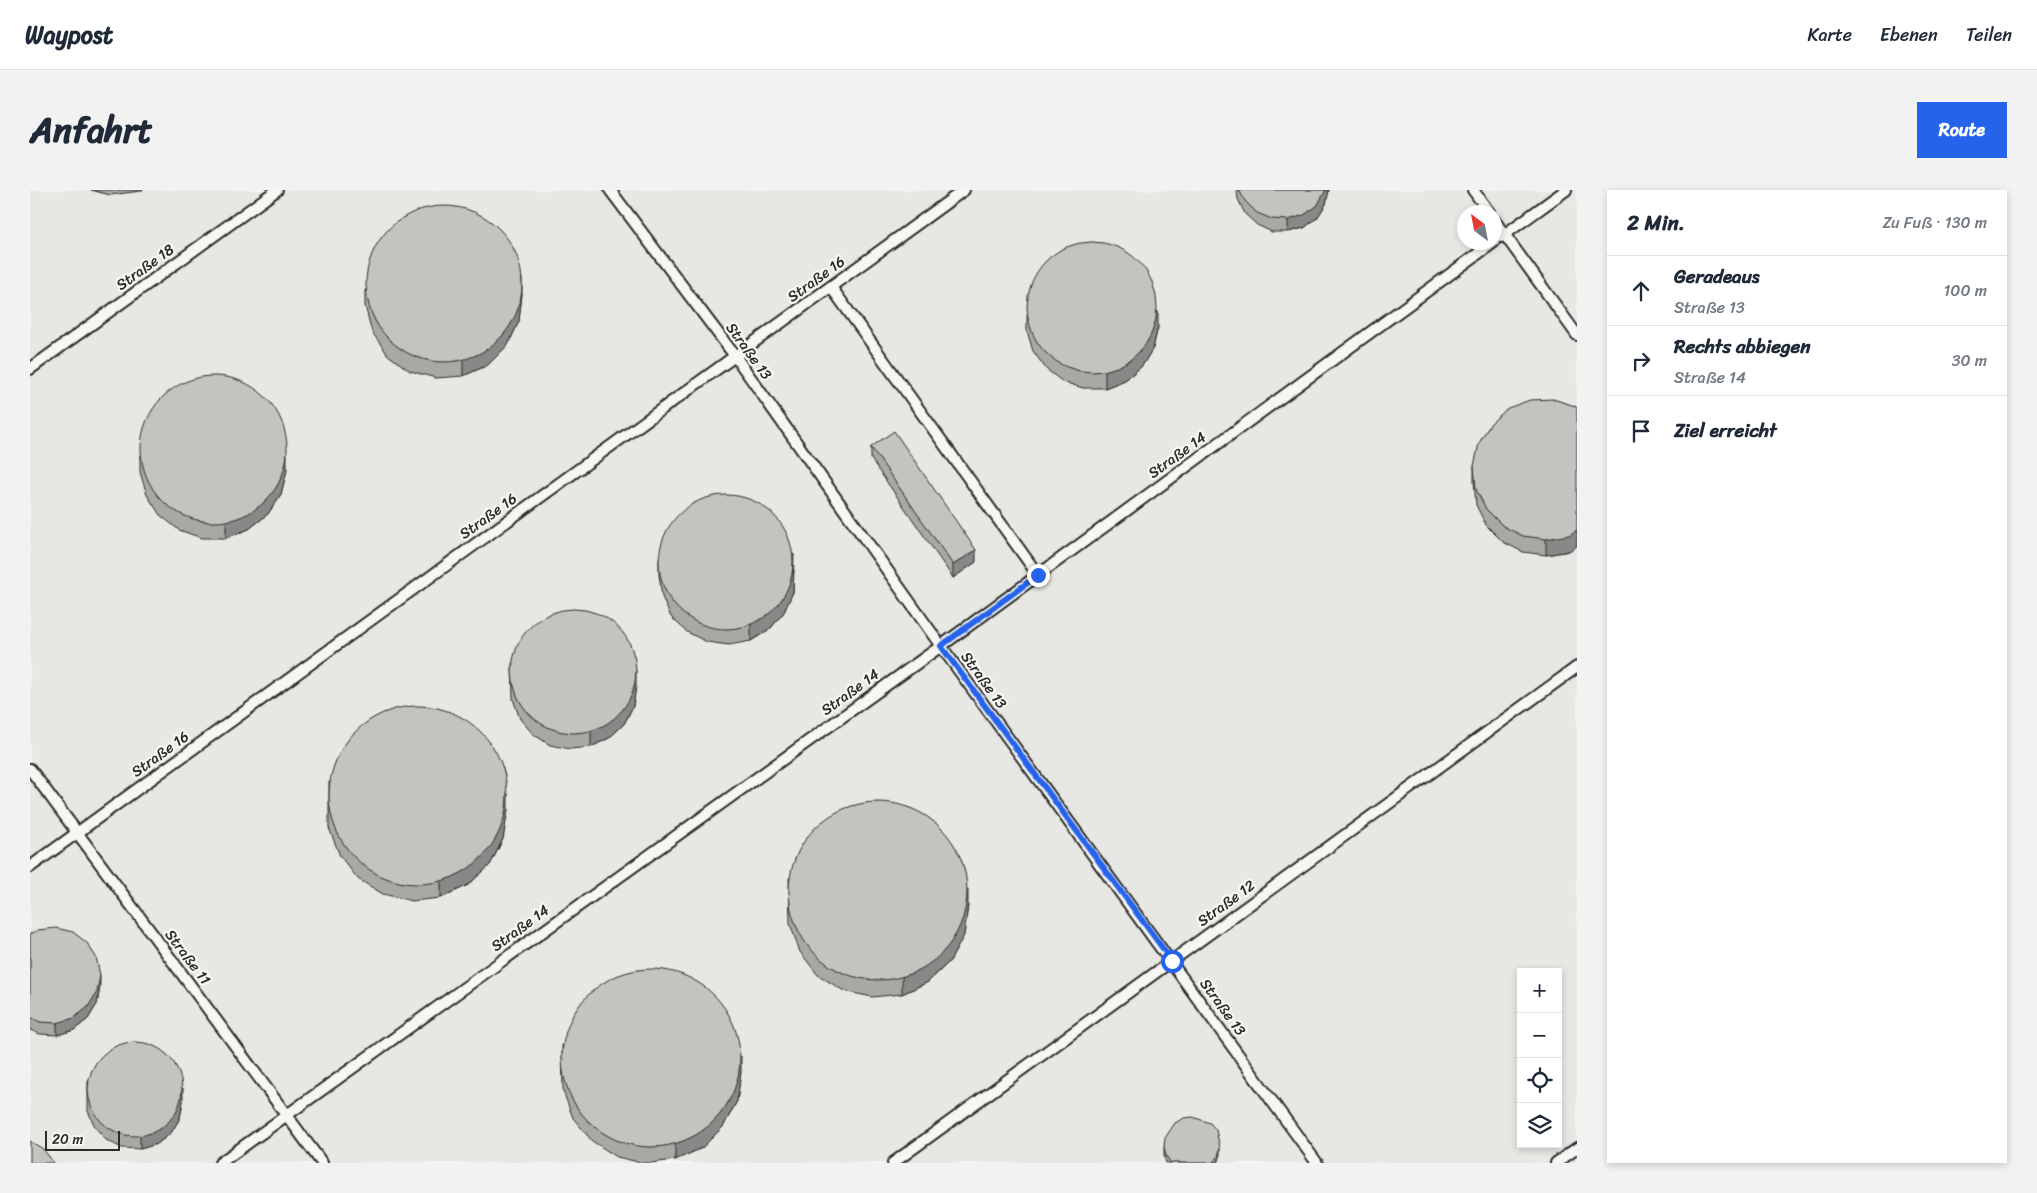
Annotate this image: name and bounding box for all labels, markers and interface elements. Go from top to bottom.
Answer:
text: Waypost [25,14,113,56]
text: Karte [1808,19,1852,51]
text: Ebenen [1880,19,1938,51]
text: Teilen [1966,19,2012,51]
text: Anfahrt [30,99,153,161]
button: Route [1917,102,2007,158]
text: 2 Min. [1627,204,1685,242]
north arrow [1457,205,1502,250]
text: Zu Fuß · 130 m [1882,208,1987,237]
street label: Straße 18 [110,237,180,297]
street label: Straße 16 [781,249,851,309]
text: Geradeaus [1674,260,1760,293]
text: 100 m [1943,276,1987,305]
icon: ahead [1627,277,1655,305]
text: Straße 13 [1674,293,1745,322]
street label: Straße 13 [719,317,779,385]
text: Rechts abbiegen [1674,330,1811,363]
text: 30 m [1952,346,1987,375]
icon: right [1627,347,1655,375]
text: Straße 14 [1674,363,1746,392]
text: Ziel erreicht [1674,414,1777,447]
icon: arrive [1627,417,1655,445]
street label: Straße 14 [1142,425,1212,485]
street label: Straße 16 [453,486,523,546]
route end [1027,564,1050,587]
street label: Straße 13 [954,646,1014,714]
street label: Straße 14 [815,662,885,722]
street label: Straße 16 [125,724,195,784]
street label: Straße 12 [1191,873,1261,933]
street label: Straße 14 [485,898,555,958]
street label: Straße 11 [158,923,218,991]
route start [1161,950,1184,973]
map controls [1517,968,1562,1148]
button: + [1517,968,1562,1013]
street label: Straße 13 [1193,973,1253,1041]
button: − [1517,1013,1562,1058]
button: locate [1517,1058,1562,1103]
button: layers [1517,1103,1562,1148]
text: 20 m [52,1127,83,1152]
scale bar [45,1128,120,1151]

